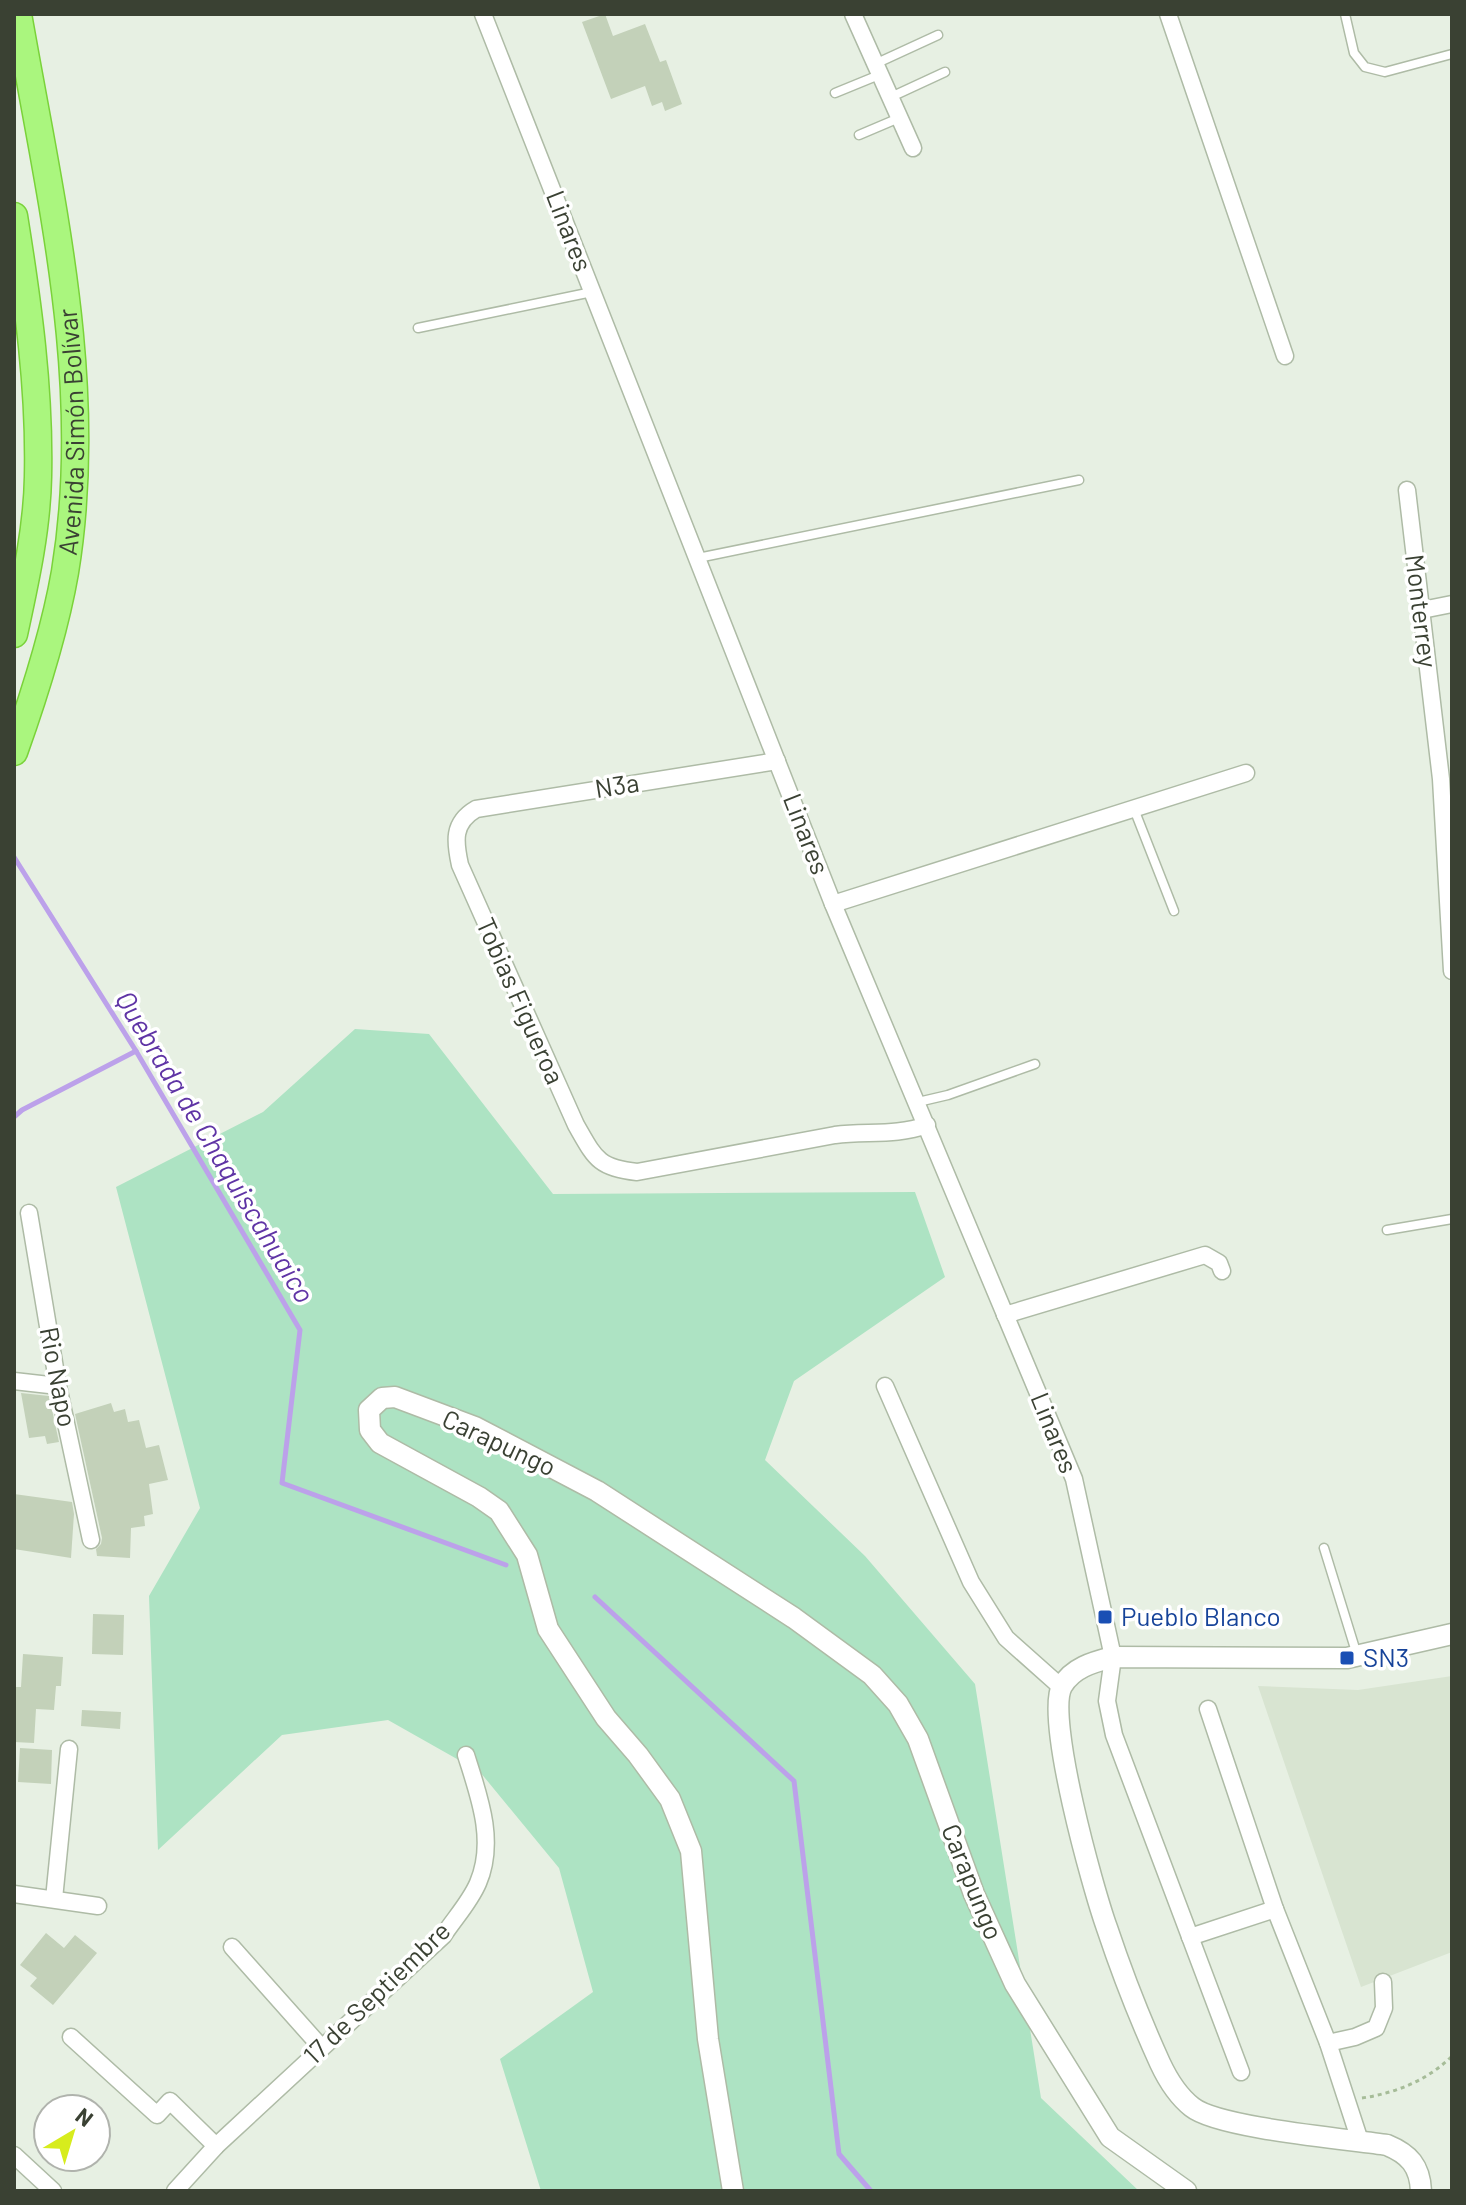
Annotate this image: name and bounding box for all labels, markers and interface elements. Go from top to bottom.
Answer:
street label: Linares [541,186,600,275]
street label: Avenida Simón Bolívar [50,306,89,557]
street label: Monterrey [1400,552,1445,669]
street label: N3a [592,766,641,803]
street label: Linares [778,789,837,878]
street label: Tobias Figueroa [471,912,572,1088]
water label: Quebrada de Chaquiscahuaico [109,984,323,1309]
street label: Rio Napo [35,1324,84,1429]
street label: Linares [1025,1388,1086,1477]
street label: Carapungo [438,1402,561,1481]
place label: Pueblo Blanco [1121,1600,1281,1631]
marker: Pueblo Blanco [1096,1608,1114,1626]
place label: SN3 [1363,1641,1409,1672]
marker: SN3 [1338,1649,1356,1667]
street label: Carapungo [936,1819,1011,1944]
street label: 17 de Septiembre [296,1914,456,2070]
north arrow [32,2093,112,2173]
text: N [71,2102,99,2131]

